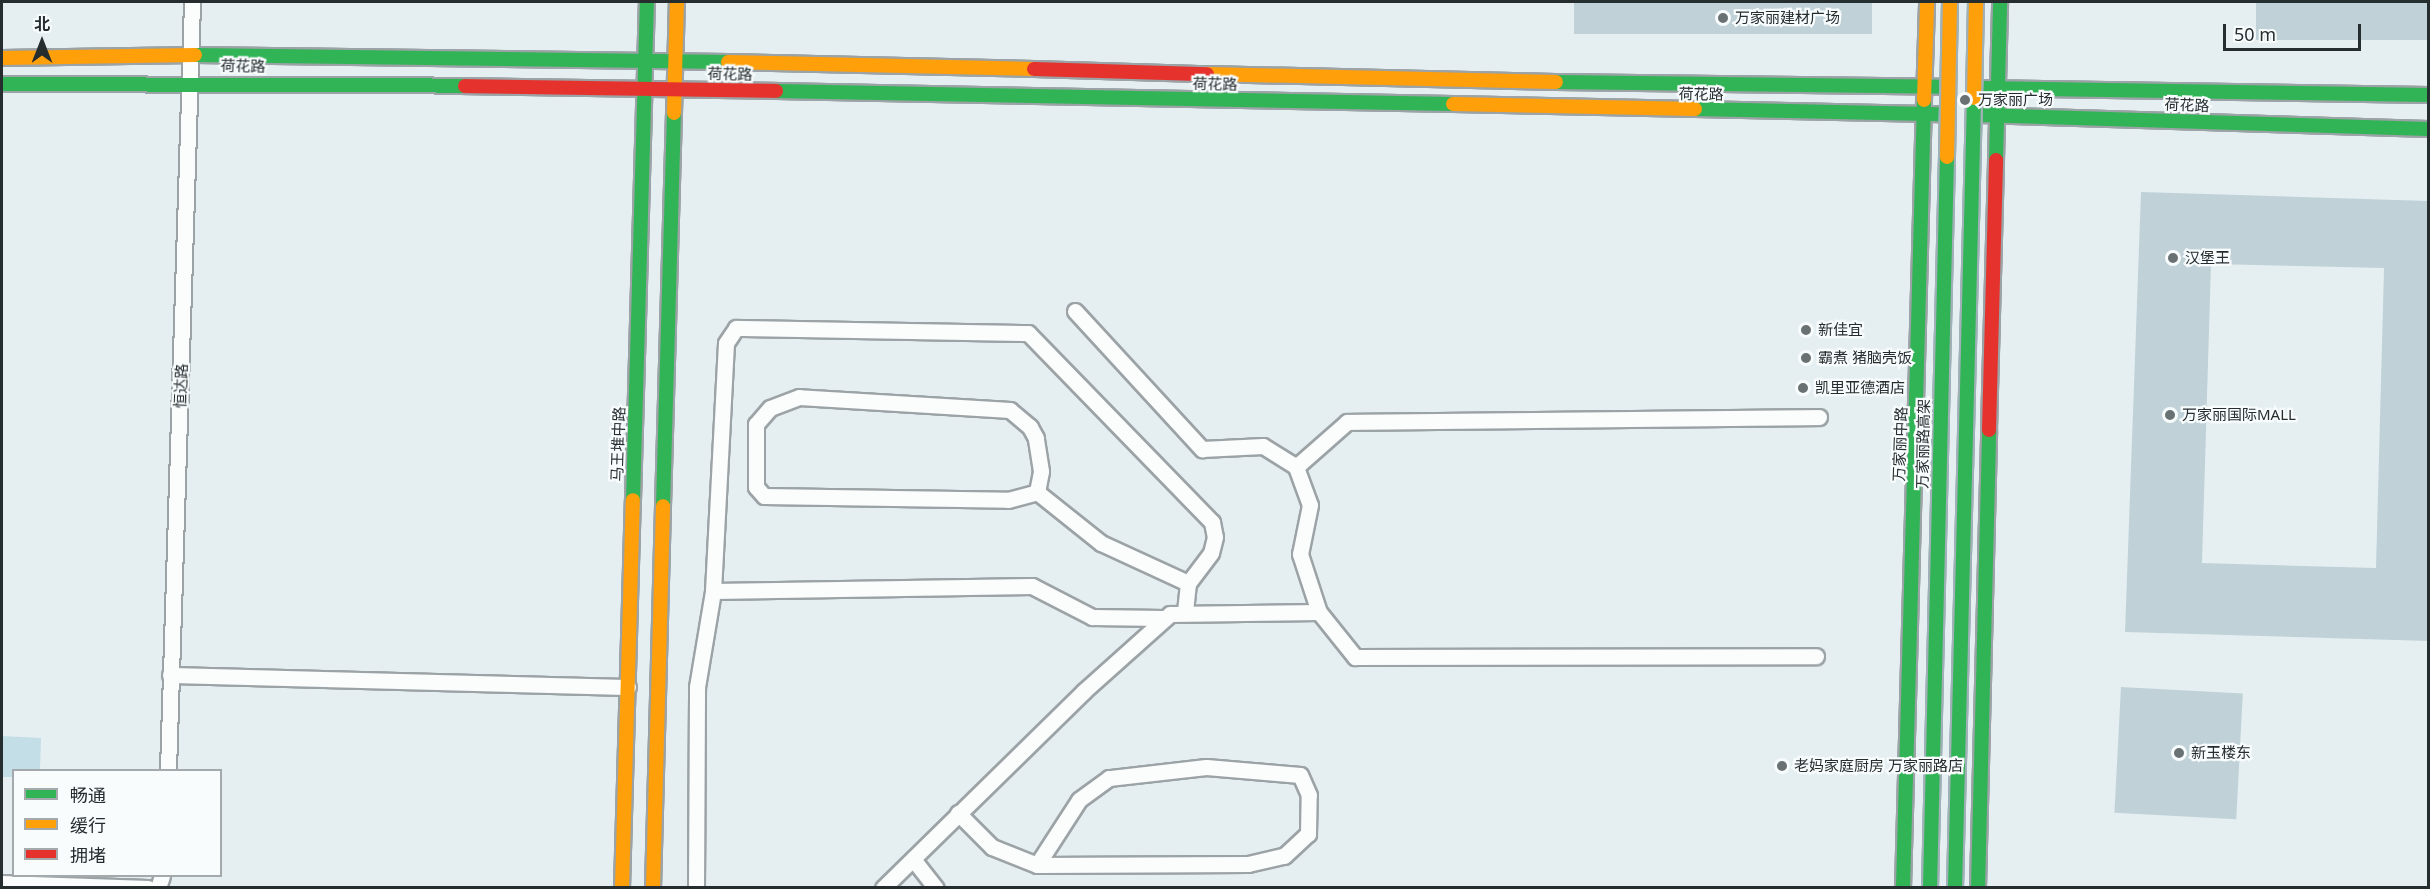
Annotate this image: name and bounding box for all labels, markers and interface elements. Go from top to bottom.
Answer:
place label: 万家丽建材广场 [1735,9,1840,27]
marker: 万家丽建材广场 [1716,11,1730,25]
north arrow [12,12,72,72]
scale bar [2226,12,2364,50]
text: 北 [34,13,50,35]
text: 50 m [2234,22,2276,46]
street label: 荷花路 [220,57,266,75]
street label: 荷花路 [707,65,753,83]
street label: 荷花路 [1192,75,1238,93]
street label: 荷花路 [1678,85,1724,103]
marker: 万家丽广场 [1956,91,1974,109]
place label: 万家丽广场 [1978,91,2053,109]
street label: 荷花路 [2164,95,2210,115]
place label: 汉堡王 [2185,249,2230,267]
marker: 汉堡王 [2166,251,2180,265]
place label: 新佳宜 [1818,321,1863,339]
marker: 新佳宜 [1799,323,1813,337]
place label: 霸煮 猪脑壳饭 [1818,349,1912,367]
marker: 霸煮 猪脑壳饭 [1799,351,1813,365]
street label: 恒达路 [171,363,191,409]
place label: 凯里亚德酒店 [1815,379,1905,397]
marker: 凯里亚德酒店 [1796,381,1810,395]
street label: 万家丽路高架 [1913,399,1933,489]
street label: 马王堆中路 [608,406,628,482]
street label: 万家丽中路 [1890,406,1910,482]
place label: 万家丽国际MALL [2182,406,2296,424]
marker: 万家丽国际MALL [2163,408,2177,422]
place label: 新玉楼东 [2191,744,2251,762]
marker: 新玉楼东 [2172,746,2186,760]
place label: 老妈家庭厨房 万家丽路店 [1794,757,1963,775]
marker: 老妈家庭厨房 万家丽路店 [1775,759,1789,773]
legend [12,769,222,877]
text: 畅通 [70,783,106,807]
text: 缓行 [70,813,106,837]
text: 拥堵 [70,843,106,867]

